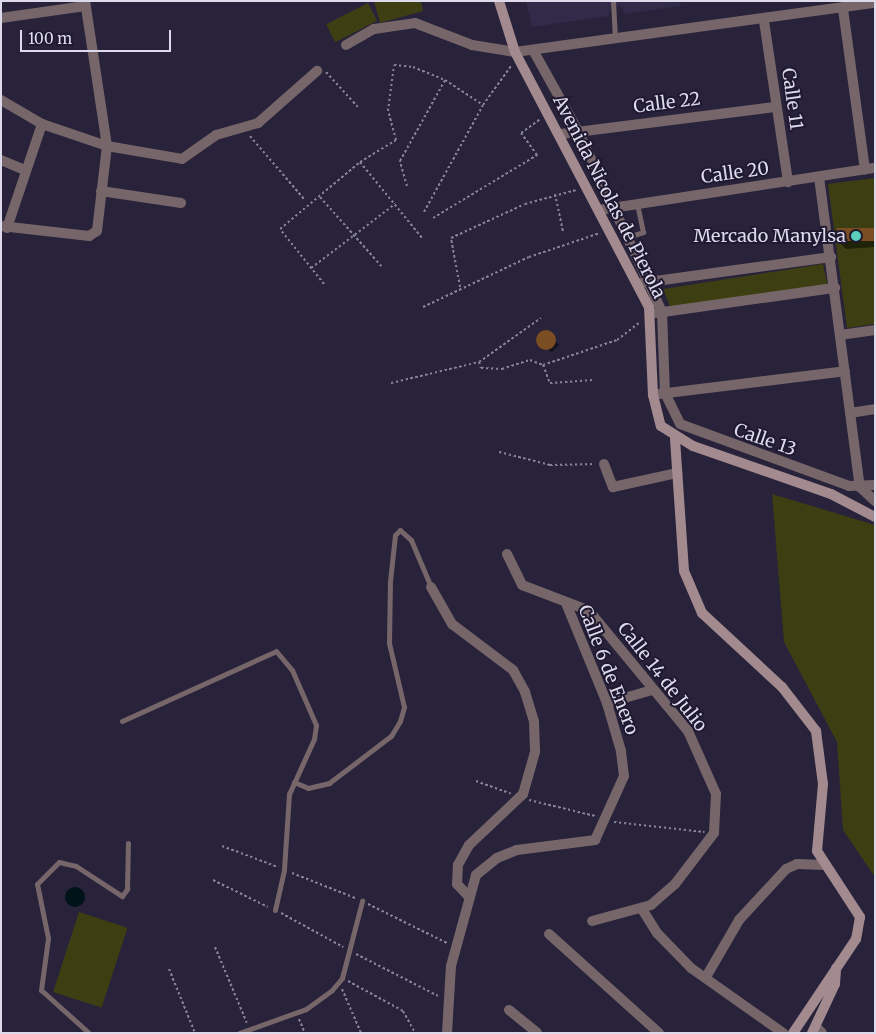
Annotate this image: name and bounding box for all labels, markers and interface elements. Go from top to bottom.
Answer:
scale bar [22,20,174,52]
text: 100 m [28,29,72,48]
street label: Calle 11 [777,67,807,131]
street label: Calle 22 [632,88,702,118]
street label: Avenida Nicolas de Pierola [548,92,670,302]
street label: Calle 20 [700,158,770,188]
place label: Mercado Manylsa [693,225,846,247]
marker: Mercado Manylsa [850,230,862,242]
street label: Calle 13 [731,419,799,461]
street label: Calle 6 de Enero [573,602,643,738]
street label: Calle 14 de Julio [613,618,711,736]

